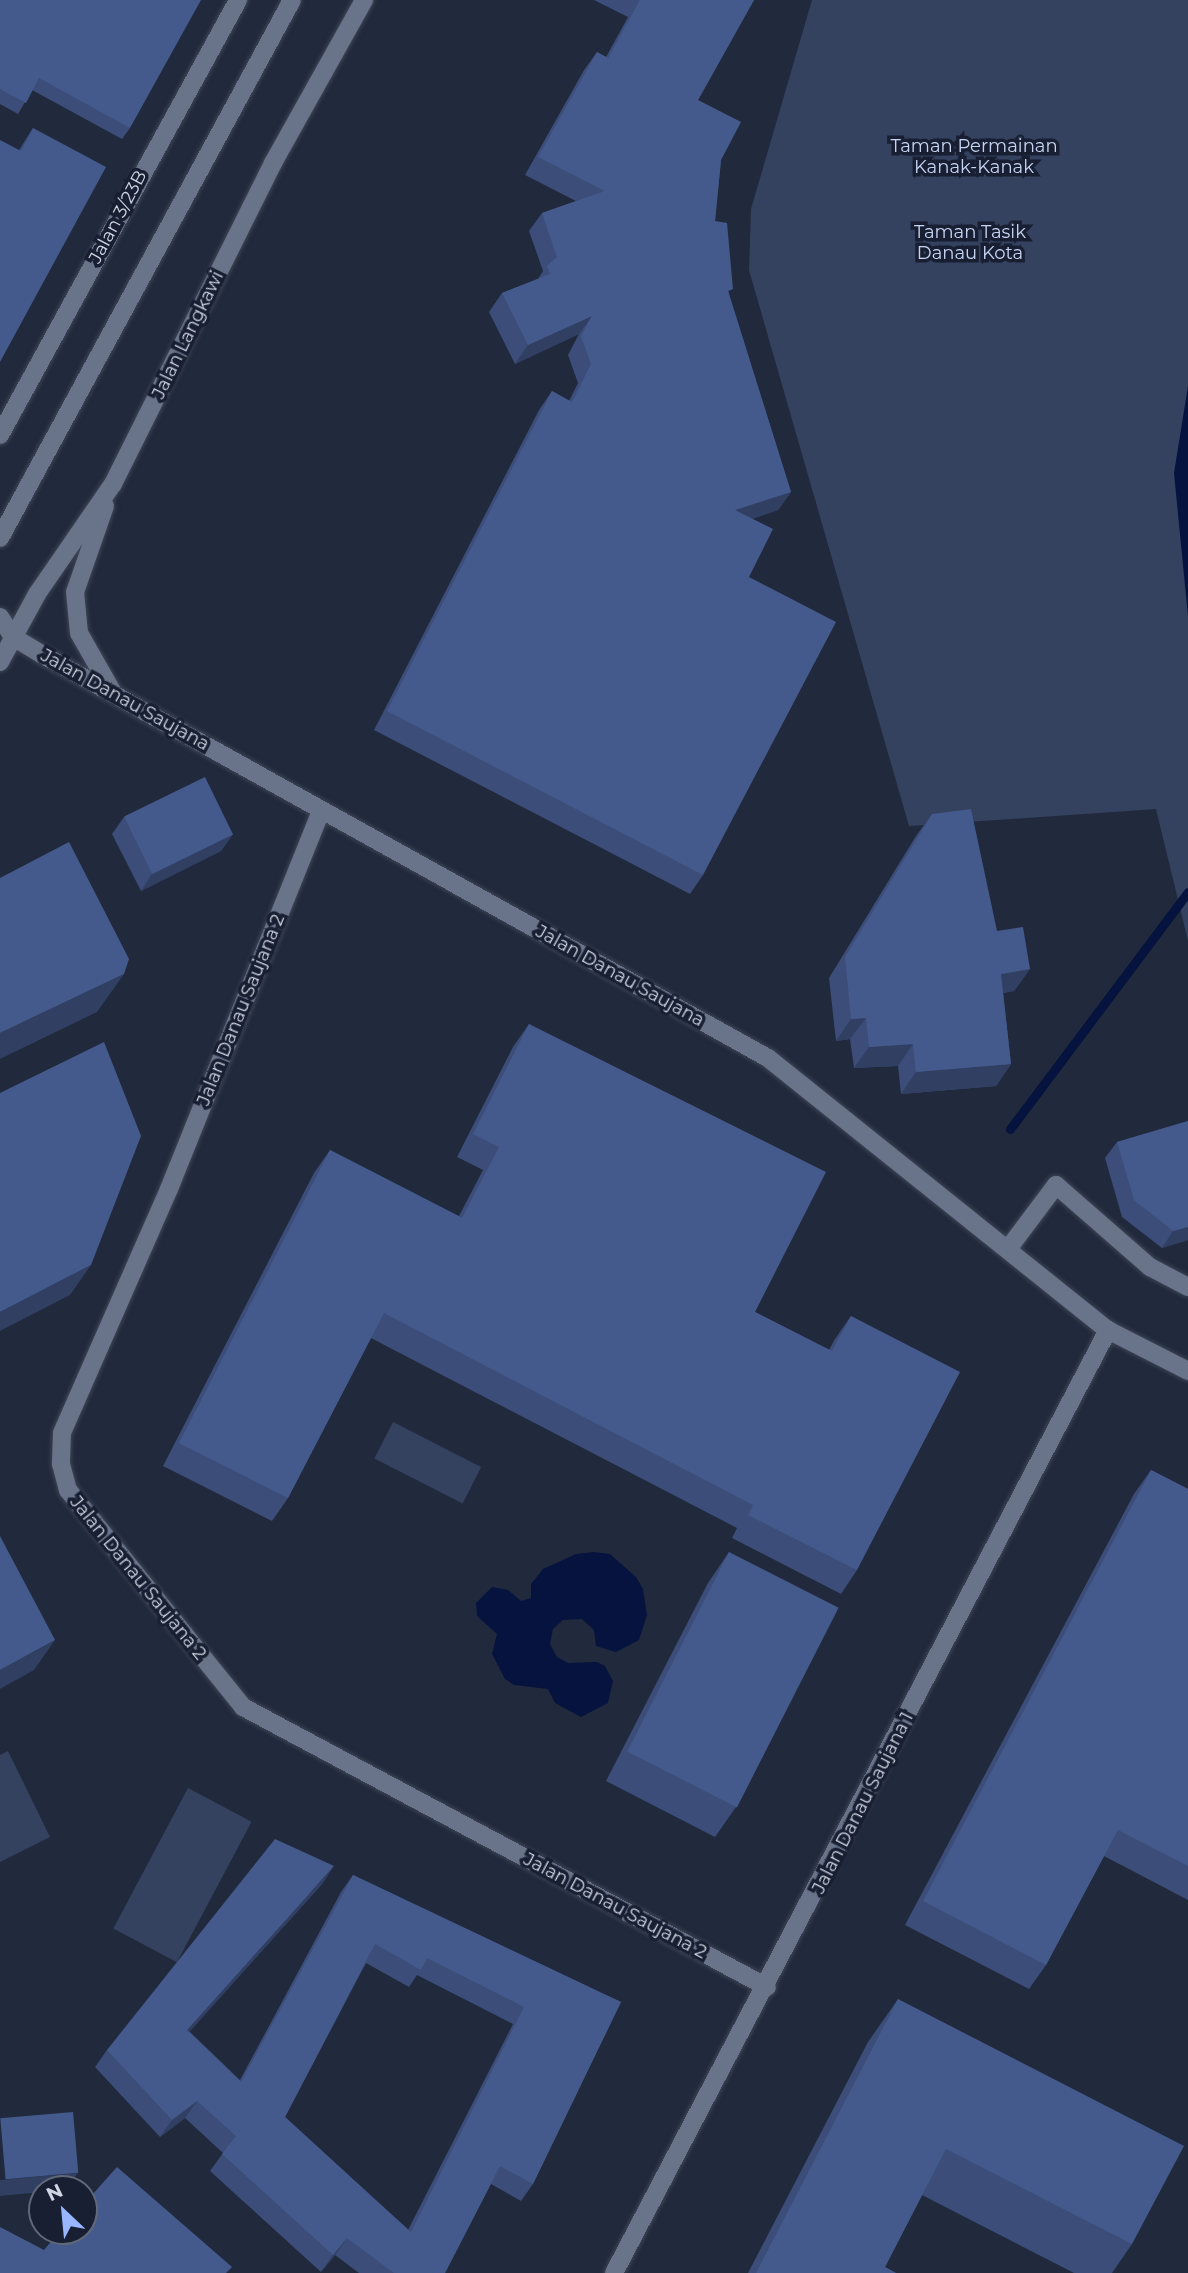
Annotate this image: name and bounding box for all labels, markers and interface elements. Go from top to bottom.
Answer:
park label: Taman Permainan Kanak-Kanak [890,136,1058,178]
street label: Jalan 3/23B [84,167,152,267]
park label: Taman Tasik Danau Kota [914,222,1026,264]
street label: Jalan Langkawi [148,268,228,402]
street label: Jalan Danau Saujana [37,645,213,755]
street label: Jalan Danau Saujana 2 [193,911,289,1109]
street label: Jalan Danau Saujana [532,921,708,1031]
street label: Jalan Danau Saujana 2 [65,1492,211,1664]
street label: Jalan Danau Saujana 1 [808,1709,918,1897]
street label: Jalan Danau Saujana 2 [520,1849,710,1963]
north arrow [28,2175,98,2245]
text: N [43,2179,66,2206]

